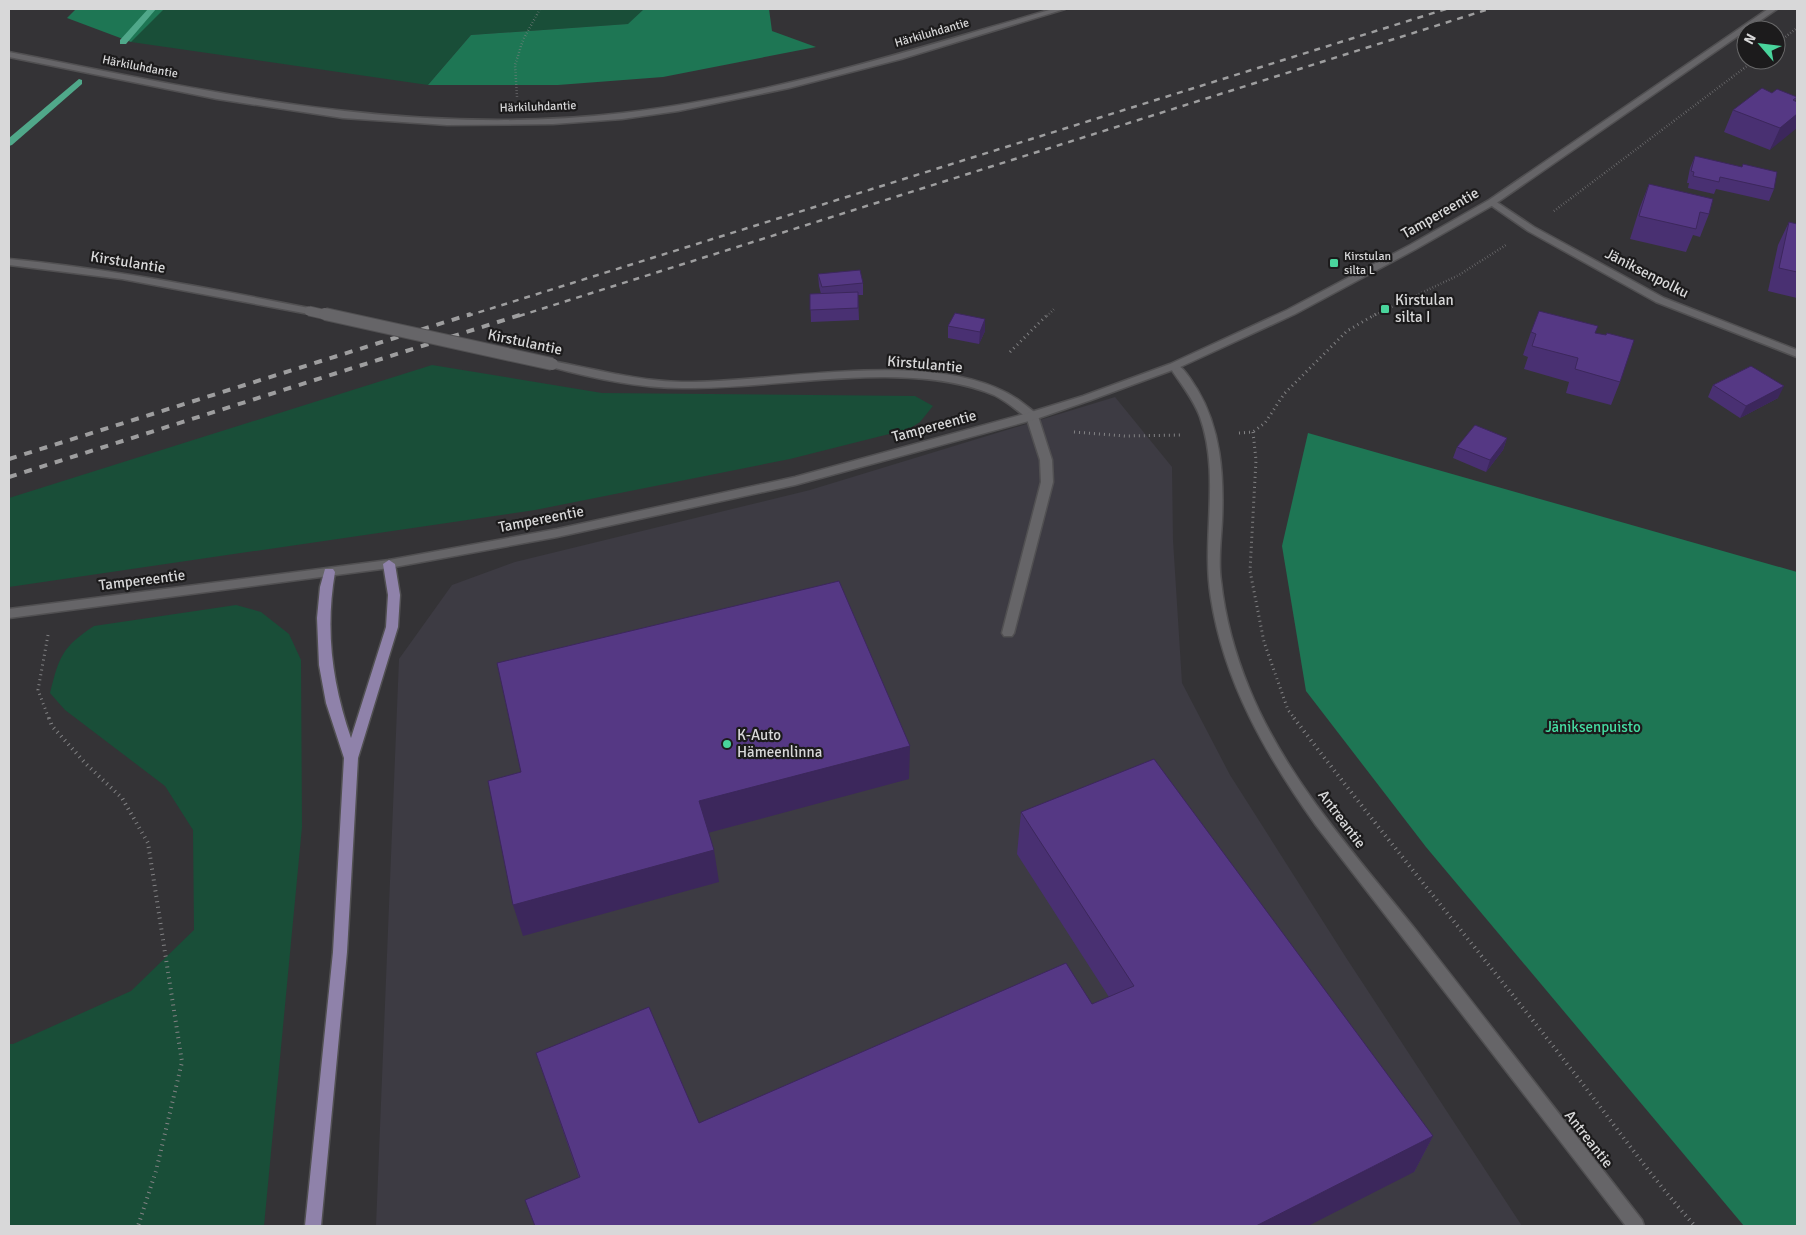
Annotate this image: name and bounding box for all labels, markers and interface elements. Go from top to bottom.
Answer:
street label: Härkiluhdantie [893,15,971,51]
north arrow [1736,20,1786,70]
text: N [1740,31,1760,47]
street label: Härkiluhdantie [101,52,179,82]
street label: Härkiluhdantie [499,98,577,116]
street label: Tampereentie [1398,184,1482,242]
street label: Jäniksenpolku [1602,244,1692,302]
street label: Kirstulantie [89,247,167,277]
place label: Kirstulan silta L [1344,249,1391,278]
marker: Kirstulan silta L [1328,257,1340,269]
place label: Kirstulan silta I [1395,291,1454,326]
marker: Kirstulan silta I [1379,303,1391,315]
street label: Kirstulantie [486,325,564,359]
street label: Kirstulantie [887,352,963,376]
street label: Tampereentie [890,406,978,446]
street label: Tampereentie [497,502,585,536]
street label: Tampereentie [98,566,186,594]
park label: Jäniksenpuisto [1545,718,1641,736]
place label: K-Auto Hämeenlinna [737,726,822,761]
marker: K-Auto Hämeenlinna [721,738,733,750]
street label: Antreantie [1314,786,1370,852]
street label: Antreantie [1561,1107,1617,1171]

